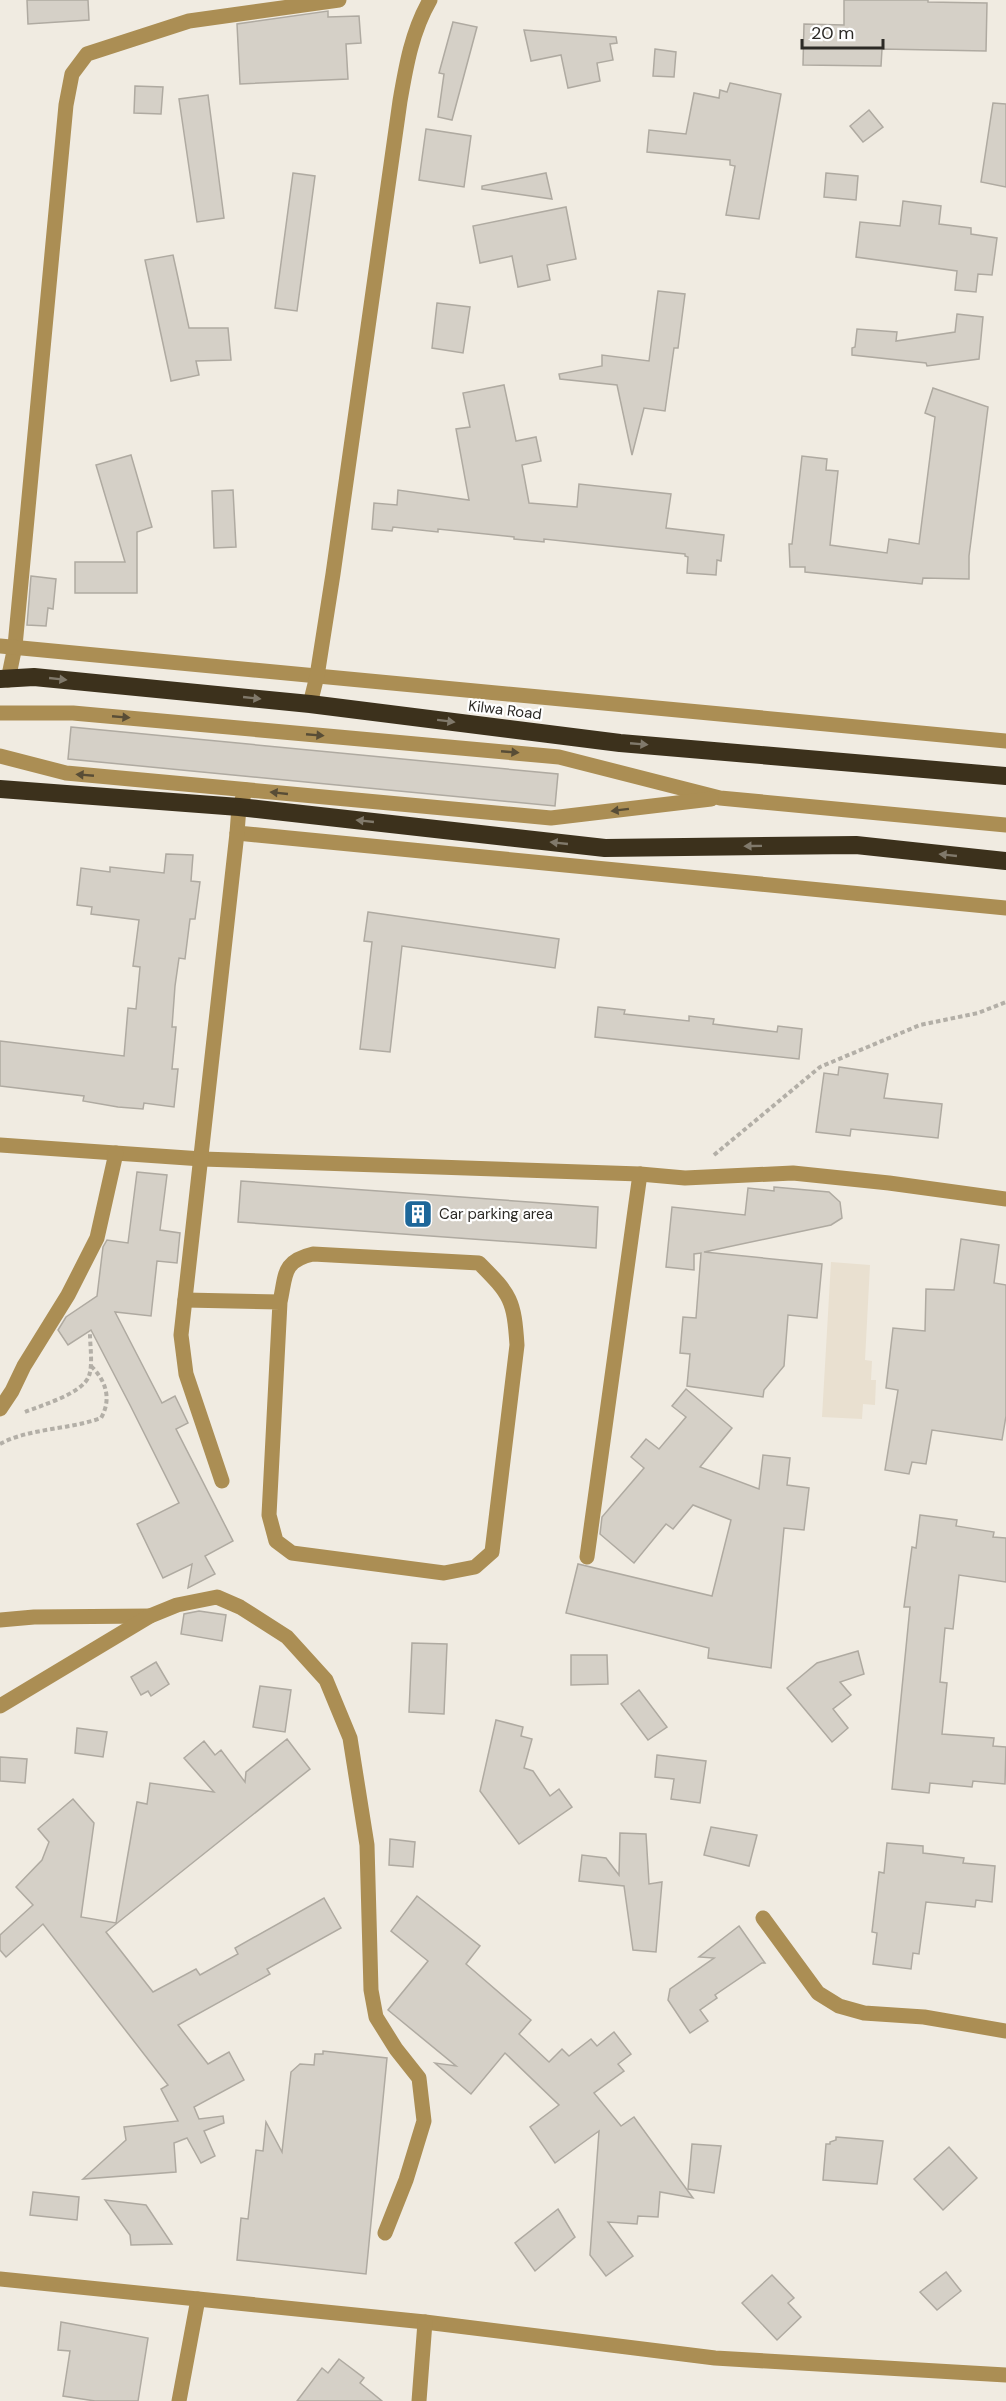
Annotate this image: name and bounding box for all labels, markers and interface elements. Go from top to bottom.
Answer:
scale bar [802,12,883,50]
text: 20 m [811,21,854,45]
one-way arrow [49,674,68,684]
one-way arrow [243,693,262,703]
street label: Kilwa Road [467,696,543,724]
one-way arrow [112,712,131,722]
one-way arrow [436,716,455,726]
one-way arrow [306,730,325,740]
one-way arrow [630,740,649,749]
one-way arrow [500,747,519,757]
one-way arrow [76,770,95,780]
one-way arrow [270,788,289,798]
one-way arrow [610,805,629,815]
one-way arrow [355,816,374,826]
one-way arrow [549,838,568,848]
one-way arrow [744,842,763,851]
one-way arrow [938,850,957,860]
building icon: Car parking area [402,1198,434,1230]
place label: Car parking area [439,1204,553,1224]

